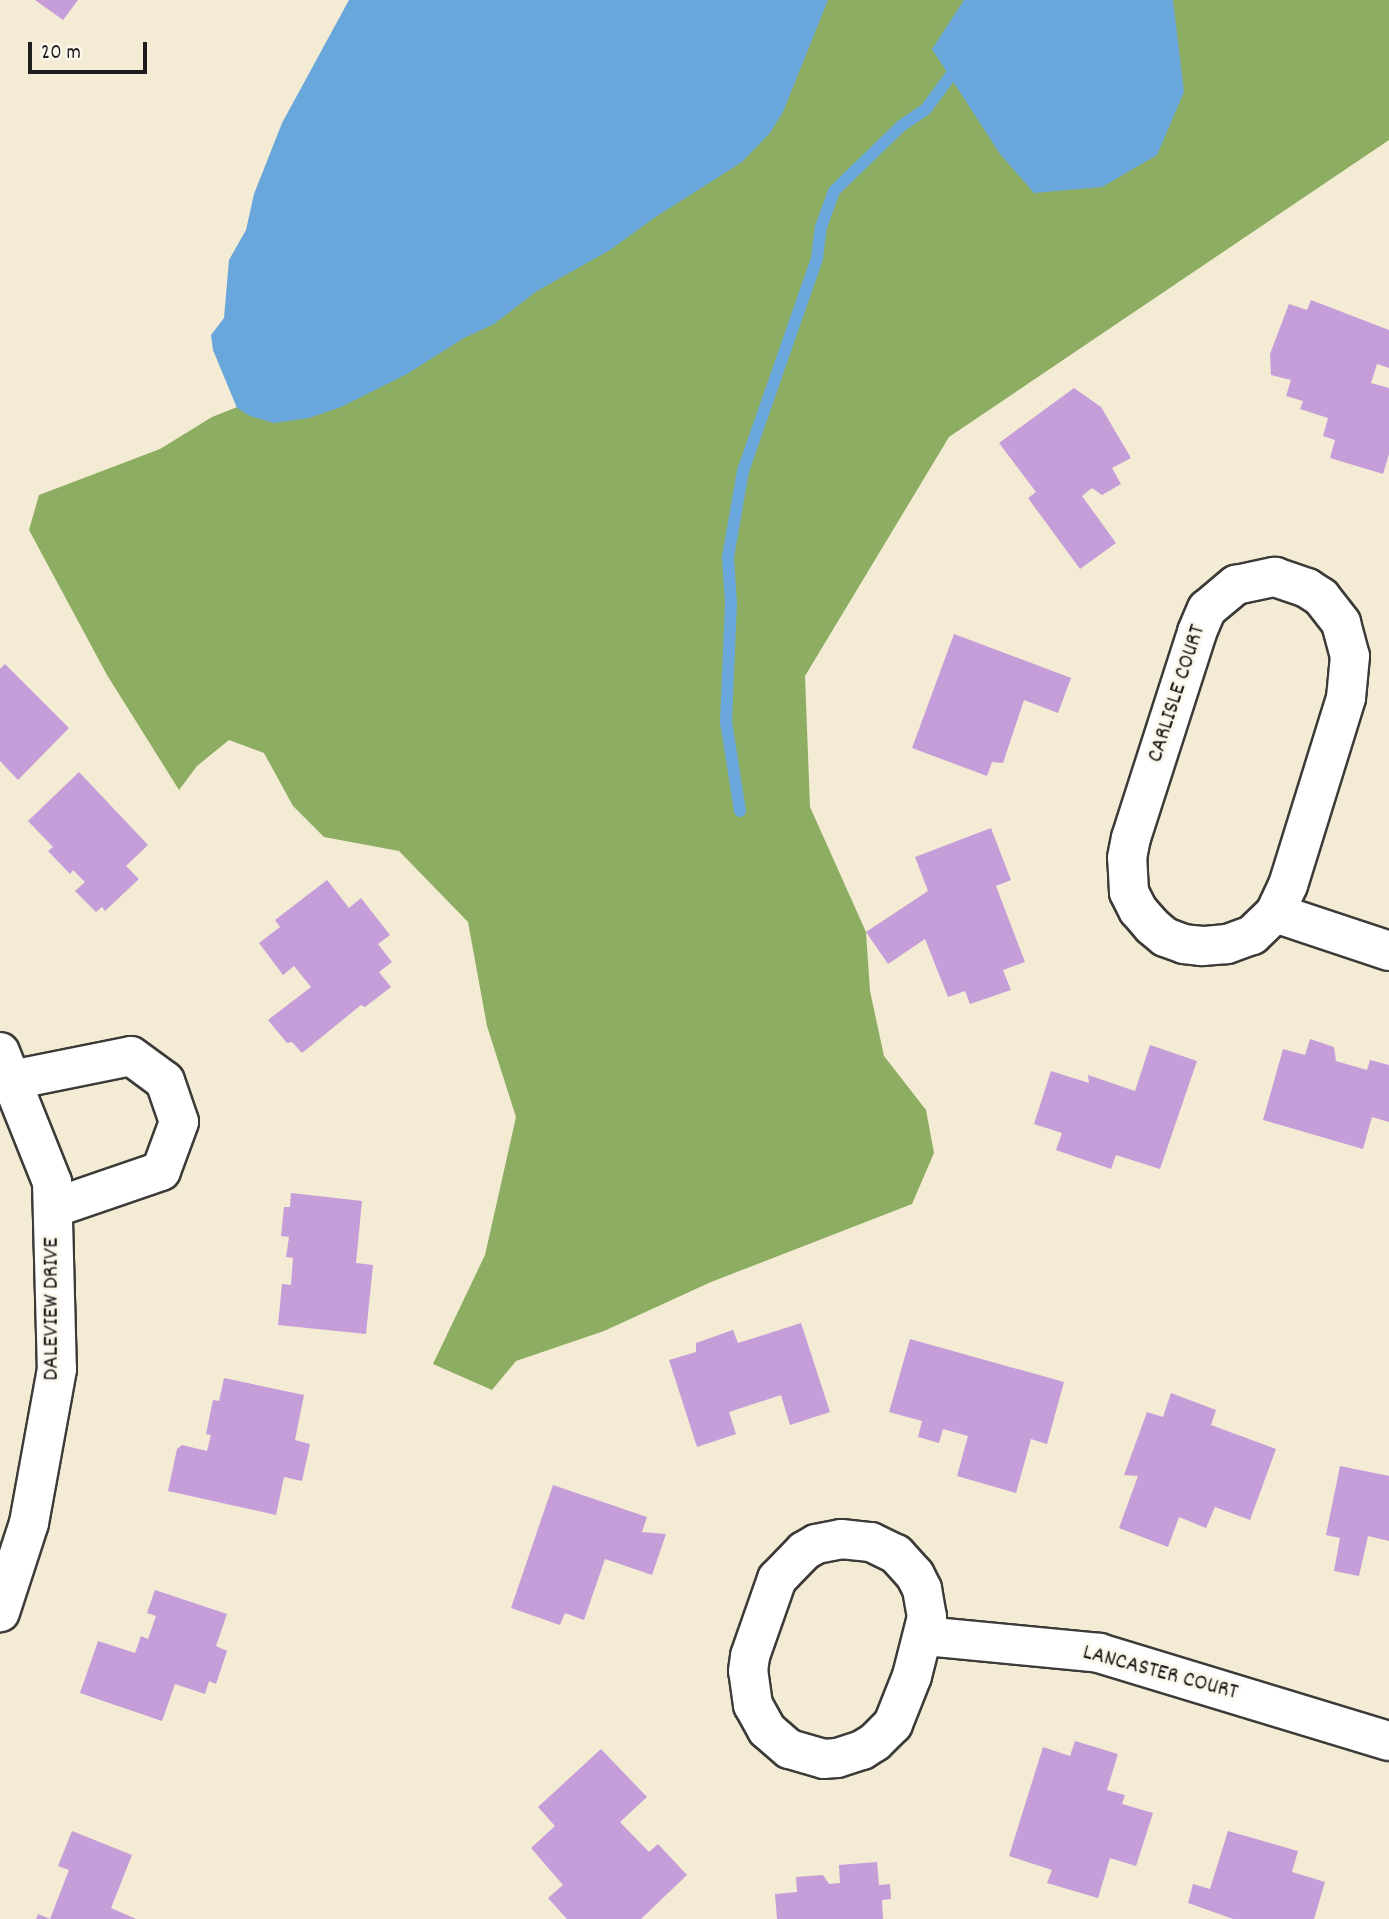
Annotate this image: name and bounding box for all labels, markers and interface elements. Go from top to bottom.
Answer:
scale bar [32,28,150,72]
text: 20 m [41,39,81,69]
street label: CARLISLE COURT [1143,622,1213,766]
street label: DALEVIEW DRIVE [39,1237,67,1381]
street label: LANCASTER COURT [1079,1640,1241,1708]

